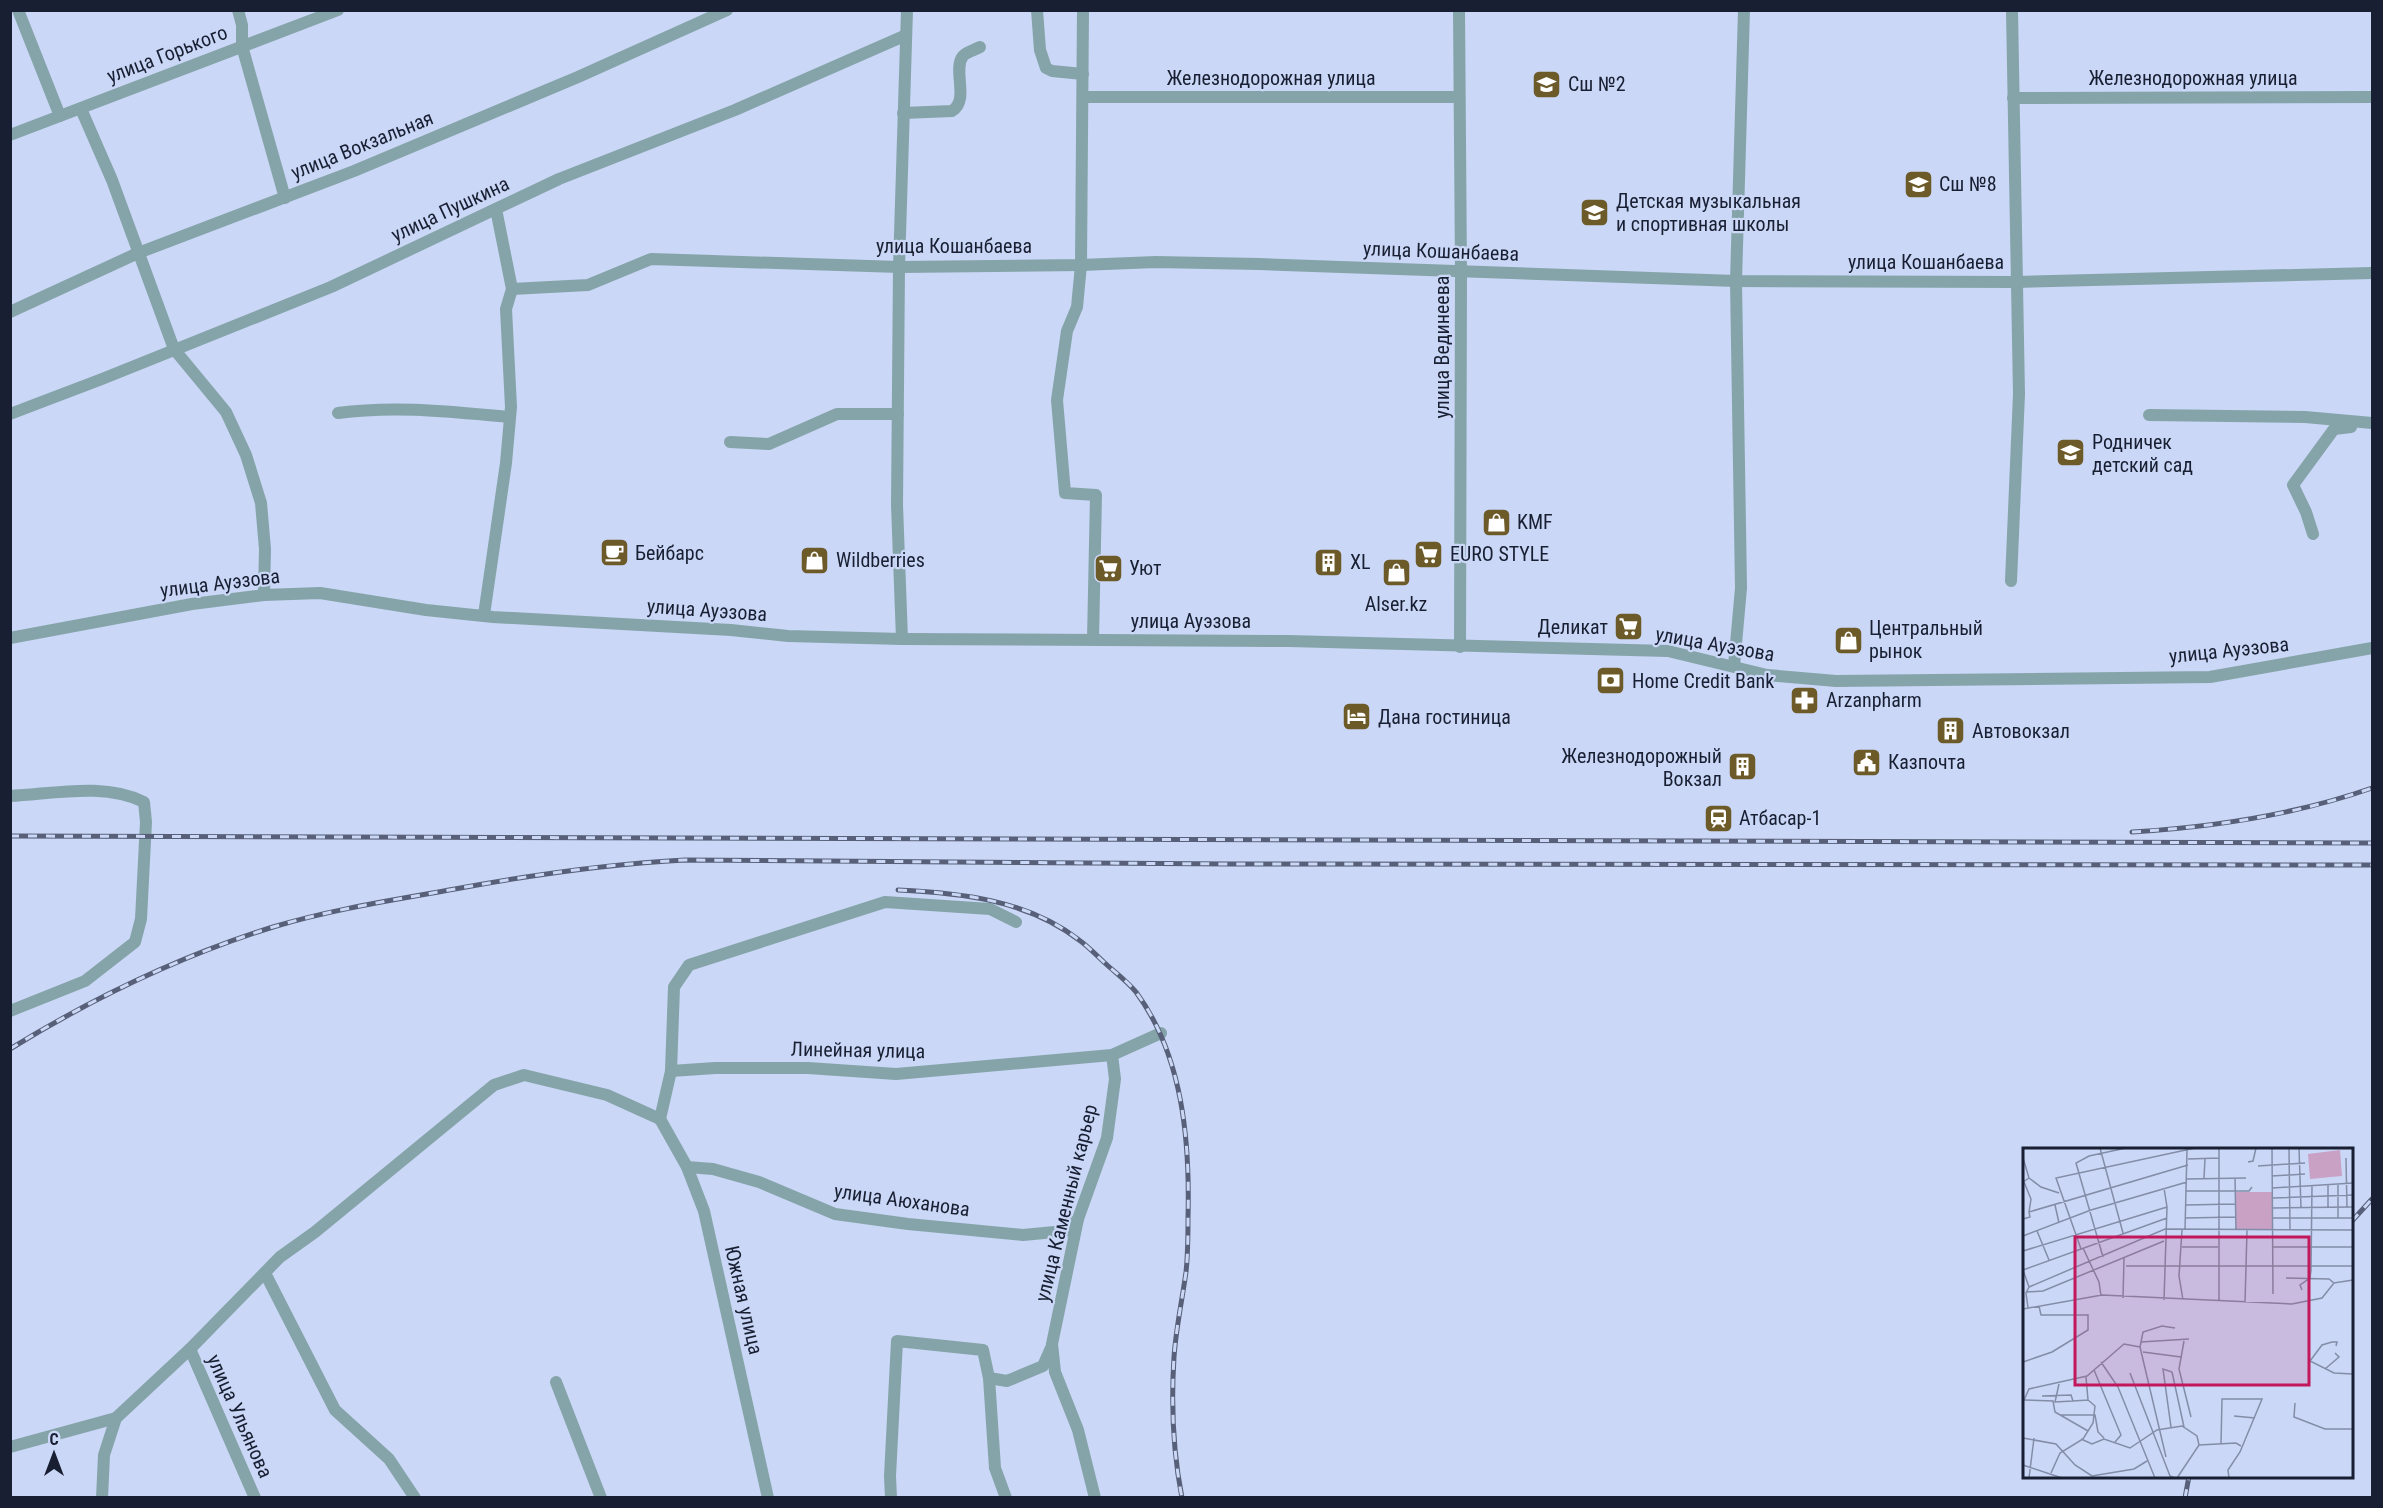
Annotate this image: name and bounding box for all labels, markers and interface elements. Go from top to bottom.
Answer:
street label: улица Горького [103,20,231,88]
street label: Железнодорожная улица [1166,66,1376,90]
street label: Железнодорожная улица [2088,66,2298,90]
school or university icon: Сш №2 [1531,68,1563,100]
place label: Сш №2 [1568,72,1626,96]
street label: улица Вокзальная [287,106,437,184]
school or university icon: Сш №8 [1902,168,1934,200]
street label: улица Пушкина [387,171,513,247]
place label: Сш №8 [1939,172,1997,196]
place label: Детская музыкальная и спортивная школы [1616,189,1801,236]
school or university icon: Детская музыкальная и спортивная школы [1579,196,1611,228]
street label: улица Кошанбаева [876,234,1032,258]
street label: улица Кошанбаева [1363,236,1519,266]
street label: улица Кошанбаева [1848,250,2004,274]
street label: улица Вединеева [1430,276,1454,418]
place label: Родничек детский сад [2092,430,2193,477]
school or university icon: Родничек детский сад [2055,437,2087,469]
shop icon: KMF [1480,506,1512,538]
place label: KMF [1517,510,1553,534]
cafe icon: Бейбарс [598,537,630,569]
supermarket icon: EURO STYLE [1413,538,1445,570]
place label: Бейбарс [635,541,704,565]
place label: EURO STYLE [1450,542,1549,566]
shop icon: Wildberries [799,544,831,576]
building icon: XL [1313,546,1345,578]
place label: Wildberries [836,548,925,572]
place label: XL [1350,550,1371,574]
supermarket icon: Уют [1092,552,1124,584]
place label: Уют [1129,556,1162,580]
shop icon: Alser.kz [1380,557,1412,589]
street label: улица Ауэзова [159,564,281,602]
place label: Alser.kz [1365,592,1427,616]
street label: улица Ауэзова [646,594,768,626]
street label: улица Ауэзова [1131,609,1251,633]
supermarket icon: Деликат [1613,611,1645,643]
place label: Деликат [1537,615,1608,639]
place label: Центральный рынок [1869,616,1983,663]
street label: улица Ауэзова [1654,622,1776,666]
shop icon: Центральный рынок [1832,624,1864,656]
street label: улица Ауэзова [2168,632,2290,668]
bank icon: Home Credit Bank [1595,665,1627,697]
place label: Home Credit Bank [1632,669,1774,693]
pharmacy icon: Arzanpharm [1789,684,1821,716]
place label: Arzanpharm [1826,688,1922,712]
hotel icon: Дана гостиница [1341,701,1373,733]
place label: Дана гостиница [1378,705,1511,729]
building icon: Автовокзал [1935,715,1967,747]
place label: Автовокзал [1972,719,2070,743]
place label: Железнодорожный Вокзал [1561,744,1722,791]
public building icon: Казпочта [1851,746,1883,778]
place label: Казпочта [1888,750,1965,774]
building icon: Железнодорожный Вокзал [1727,751,1759,783]
station icon: Атбасар-1 [1702,802,1734,834]
place label: Атбасар-1 [1739,806,1821,830]
street label: Линейная улица [790,1037,926,1063]
street label: улица Каменный карьер [1030,1102,1102,1304]
inset map [2023,1148,2353,1478]
street label: улица Аюханова [833,1179,971,1221]
street label: Южная улица [720,1243,768,1357]
street label: улица Ульянова [202,1351,278,1481]
north arrow [24,1424,84,1484]
text: С [49,1430,59,1449]

